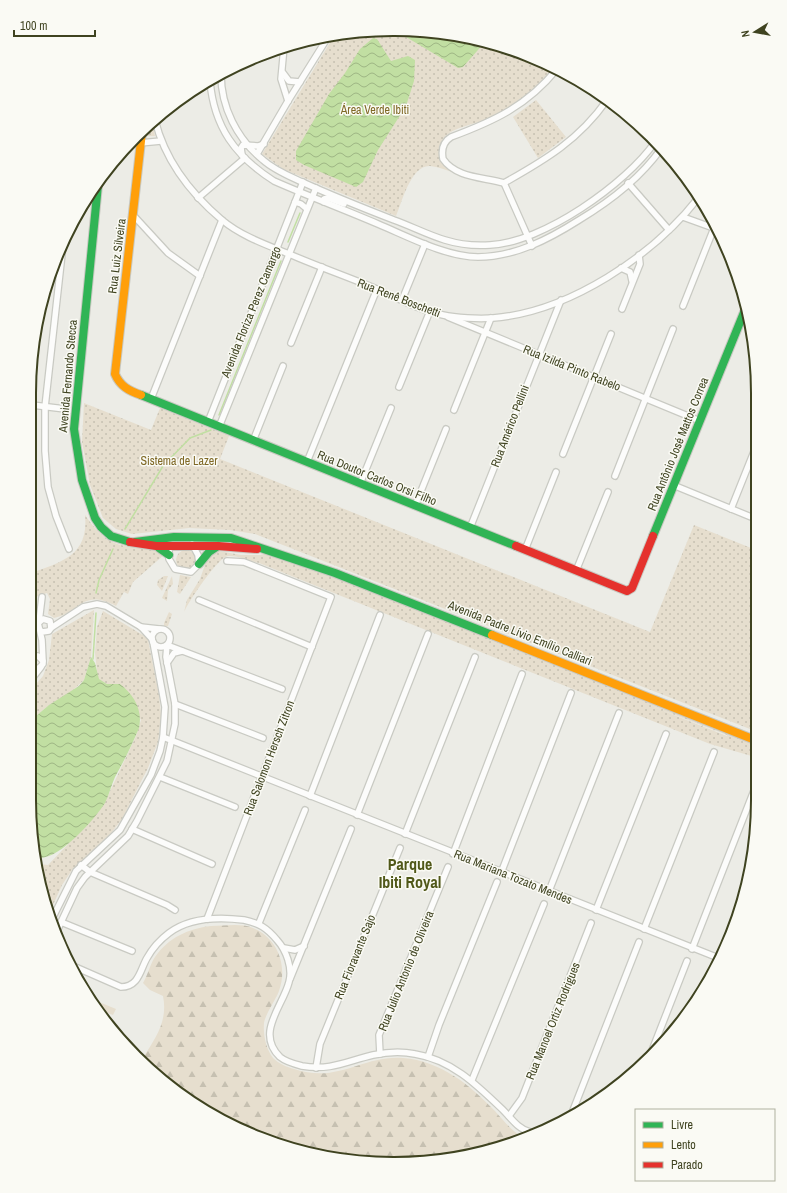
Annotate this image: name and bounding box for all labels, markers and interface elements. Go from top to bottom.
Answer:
scale bar [14,12,95,38]
north arrow [735,12,775,52]
text: 100 m [20,18,47,34]
text: N [738,29,753,38]
park label: Área Verde Ibiti [340,102,409,118]
street label: Rua Luiz Silveira [104,217,130,294]
street label: Avenida Floriza Perez Camargo [217,244,285,381]
street label: Rua Renê Boschetti [355,275,443,321]
street label: Avenida Fernando Stecca [55,318,81,434]
street label: Rua Izilda Pinto Rabelo [521,341,623,395]
street label: Rua Antônio José Mattos Correa [644,374,712,513]
street label: Rua Américo Pellini [487,383,533,469]
street label: Rua Doutor Carlos Orsi Filho [315,447,439,509]
park label: Sistema de Lazer [140,453,218,469]
street label: Avenida Padre Lívio Emílio Calliari [445,596,594,669]
street label: Rua Salomon Hersch Zitron [240,698,298,818]
street label: Rua Mariana Tozato Mendes [452,846,575,908]
district label: Parque Ibiti Royal [379,853,441,893]
street label: Rua Julio Antonio de Oliveira [375,908,438,1034]
street label: Rua Fioravante Sajo [331,912,379,1002]
street label: Rua Manoel Ortiz Rodrigues [522,960,584,1082]
legend [635,1109,775,1181]
text: Livre [671,1117,693,1133]
text: Lento [671,1137,696,1153]
text: Parado [671,1157,703,1173]

